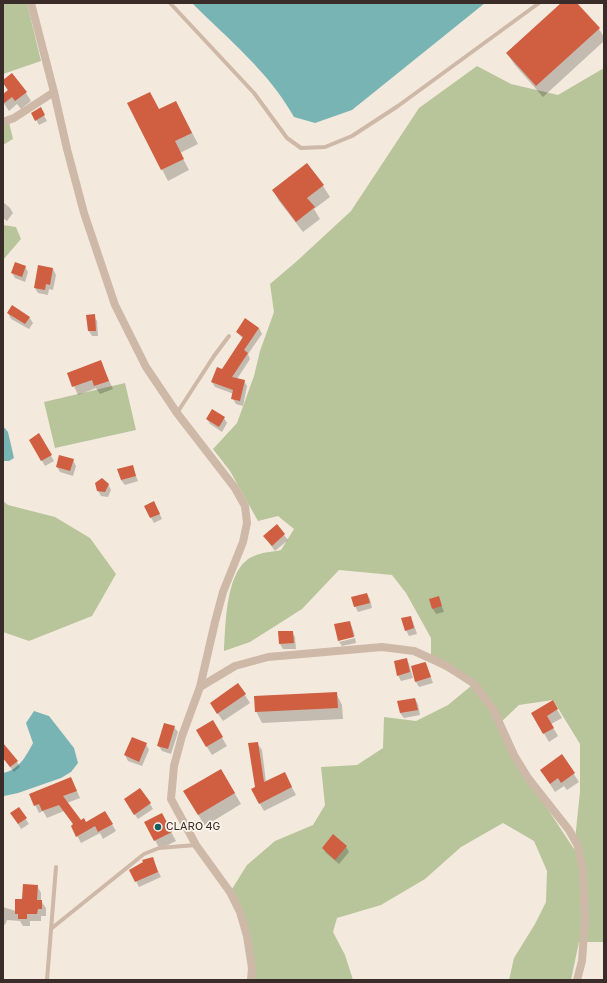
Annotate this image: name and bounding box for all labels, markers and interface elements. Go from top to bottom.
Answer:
place label: CLARO 4G [166,820,220,834]
marker: CLARO 4G [153,822,163,832]

